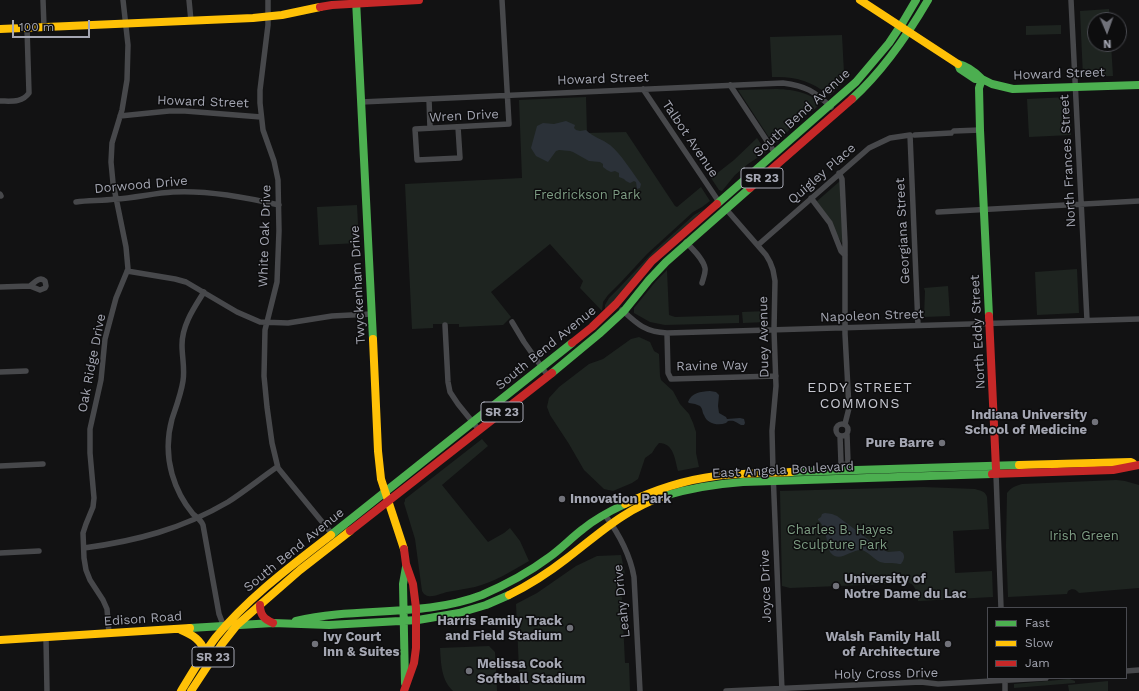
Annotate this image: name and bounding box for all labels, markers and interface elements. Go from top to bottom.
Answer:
scale bar [14,12,92,38]
north arrow [1087,12,1127,52]
text: 100 m [19,20,54,34]
text: N [1103,37,1112,50]
street label: South Bend Avenue [750,65,854,161]
street label: Howard Street [1013,65,1105,83]
street label: Howard Street [557,70,649,88]
street label: Howard Street [157,93,249,111]
street label: North Frances Street [1057,94,1079,228]
street label: Talbot Avenue [658,98,722,180]
street label: Wren Drive [429,106,499,126]
street label: Quigley Place [785,140,859,208]
road number: SR 23 [741,168,783,188]
street label: Dorwood Drive [94,173,188,197]
street label: Georgiana Street [892,177,914,285]
street label: White Oak Drive [255,184,275,288]
park label: Fredrickson Park [534,187,640,203]
street label: Twyckenham Drive [347,225,369,345]
street label: North Eddy Street [967,274,989,390]
street label: Duey Avenue [755,296,773,378]
street label: South Bend Avenue [493,303,599,393]
street label: Napoleon Street [820,306,924,326]
street label: Oak Ridge Drive [75,312,109,414]
street label: Ravine Way [676,358,748,374]
district label: EDDY STREET COMMONS [807,380,913,412]
road number: SR 23 [481,402,523,422]
place label: Indiana University School of Medicine [965,407,1087,438]
marker: Indiana University School of Medicine [1090,417,1100,427]
place label: Pure Barre [865,435,934,451]
marker: Pure Barre [937,438,947,448]
street label: East Angela Boulevard [712,458,854,482]
place label: Innovation Park [570,491,671,507]
marker: Innovation Park [557,494,567,504]
street label: South Bend Avenue [241,505,347,595]
park label: Charles B. Hayes Sculpture Park [787,522,893,553]
park label: Irish Green [1049,528,1119,544]
street label: Joyce Drive [757,549,775,623]
street label: Leahy Drive [610,563,634,639]
place label: University of Notre Dame du Lac [844,571,967,602]
marker: University of Notre Dame du Lac [831,581,841,591]
legend [987,607,1127,679]
street label: Edison Road [103,608,183,630]
place label: Harris Family Track and Field Stadium [437,613,562,644]
text: Fast [1025,616,1050,630]
marker: Harris Family Track and Field Stadium [565,623,575,633]
place label: Ivy Court Inn & Suites [323,629,399,660]
place label: Walsh Family Hall of Architecture [825,629,940,660]
text: Slow [1025,636,1053,650]
marker: Ivy Court Inn & Suites [310,639,320,649]
marker: Walsh Family Hall of Architecture [943,639,953,649]
road number: SR 23 [192,647,234,667]
place label: Melissa Cook Softball Stadium [477,656,586,687]
text: Jam [1025,656,1050,670]
street label: Holy Cross Drive [834,665,938,683]
marker: Melissa Cook Softball Stadium [464,666,474,676]

